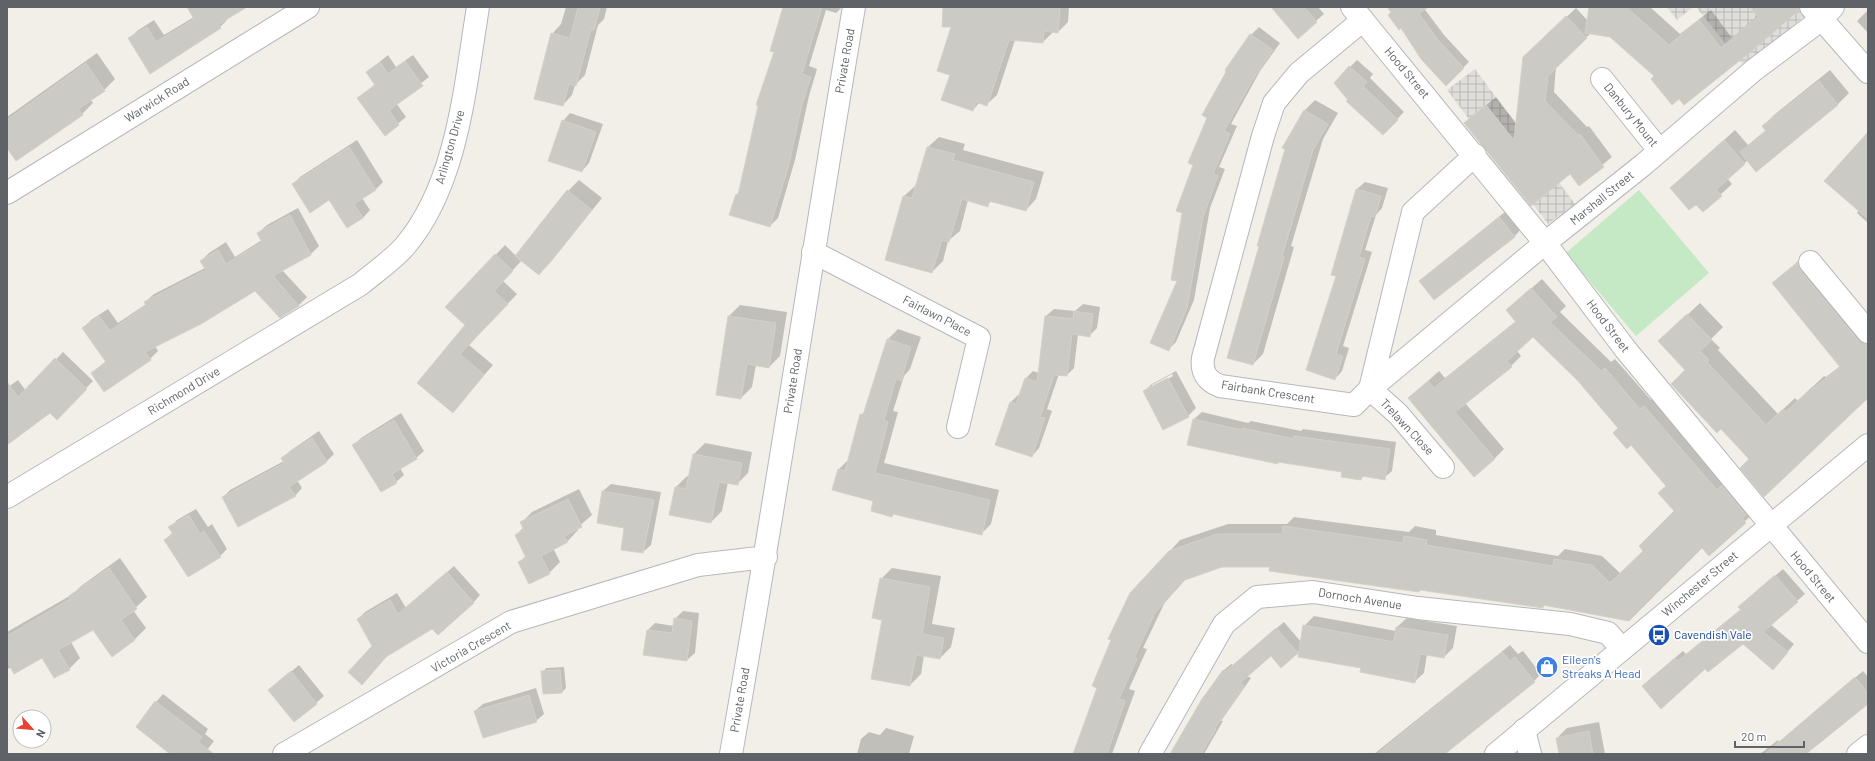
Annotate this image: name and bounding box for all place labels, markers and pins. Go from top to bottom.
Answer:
bus stop icon: Cavendish Vale [1646,622,1672,648]
place label: Cavendish Vale [1674,627,1752,641]
place label: Eileen's Streaks A Head [1562,652,1641,680]
shop icon: Eileen's Streaks A Head [1534,654,1560,680]

